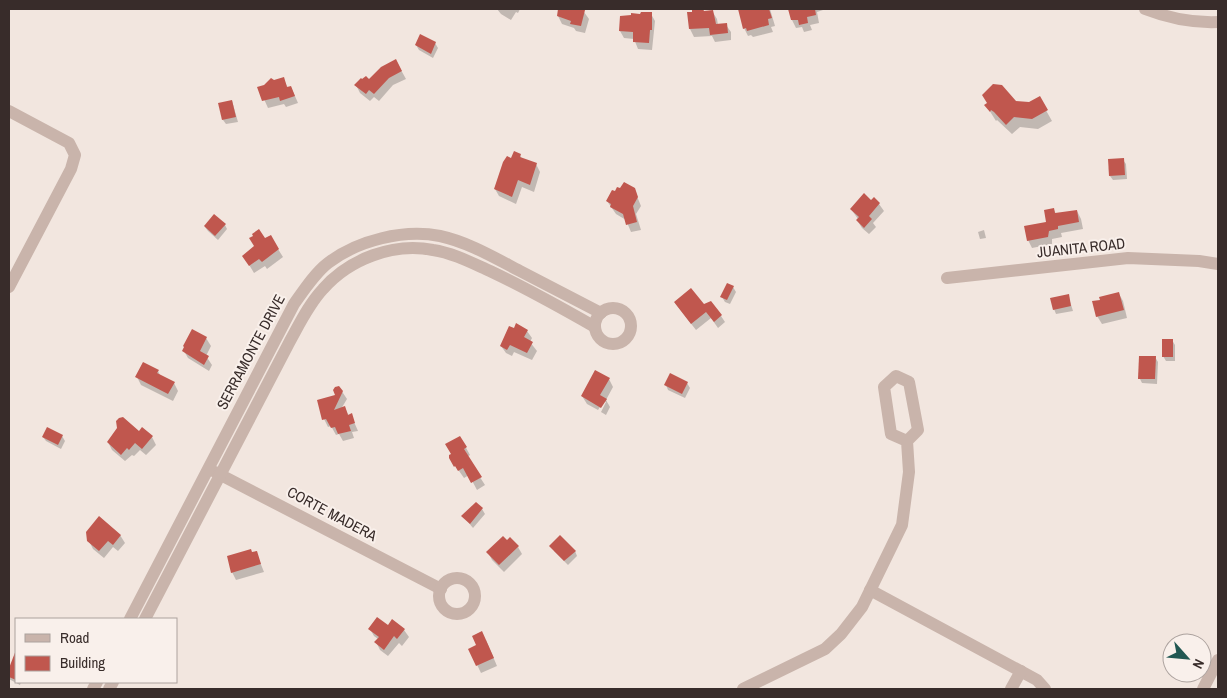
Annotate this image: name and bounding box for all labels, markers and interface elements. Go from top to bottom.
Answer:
street label: JUANITA ROAD [1036,232,1126,263]
street label: SERRAMONTE DRIVE [211,290,290,413]
street label: CORTE MADERA [284,481,382,546]
legend [15,618,178,683]
text: Road [60,627,89,648]
north arrow [1162,633,1212,683]
text: Building [60,652,105,673]
text: N [1189,656,1208,672]

